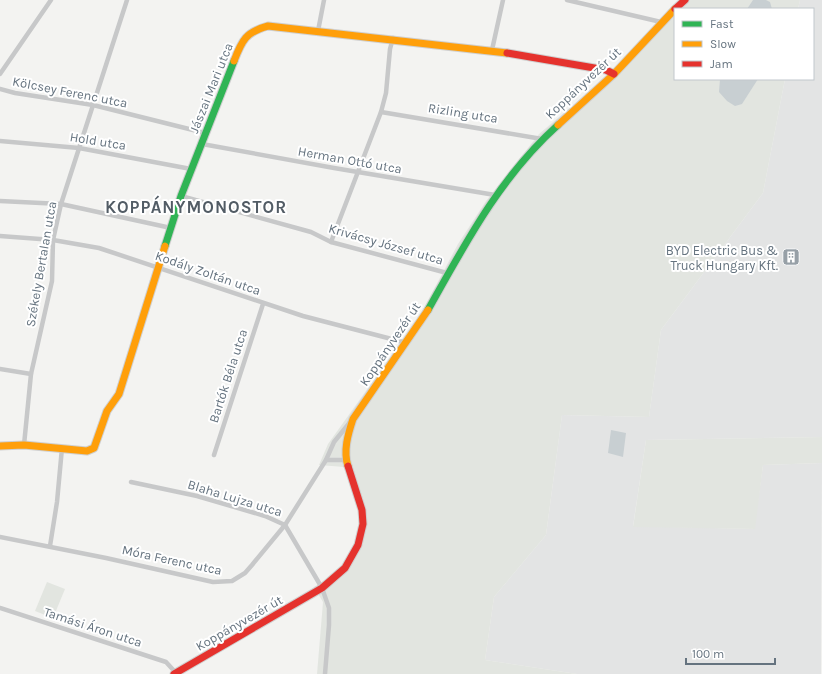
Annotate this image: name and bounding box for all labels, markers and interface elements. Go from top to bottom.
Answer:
legend [674,8,814,80]
text: Fast [710,17,734,31]
text: Slow [710,37,736,51]
street label: Jászai Mari utca [186,41,236,135]
street label: Koppányvezér út [542,44,624,122]
text: Jam [710,57,733,71]
street label: Kölcsey Ferenc utca [11,73,129,111]
street label: Rizling utca [427,100,499,126]
street label: Hold utca [69,129,127,153]
street label: Herman Ottó utca [297,143,403,177]
district label: KOPPÁNYMONOSTOR [105,195,287,217]
street label: Székely Bertalan utca [23,200,59,328]
street label: Krivácsy József utca [327,220,445,268]
place label: BYD Electric Bus & Truck Hungary Kft. [666,243,778,273]
building icon: BYD Electric Bus & Truck Hungary Kft. [781,247,801,267]
street label: Kodály Zoltán utca [153,248,263,298]
street label: Koppányvezér út [356,299,424,389]
street label: Bartók Béla utca [206,327,250,425]
street label: Blaha Lujza utca [186,476,284,520]
street label: Móra Ferenc utca [121,542,223,578]
street label: Koppányvezér út [193,592,285,654]
street label: Tamási Áron utca [42,602,145,650]
scale bar [686,640,775,666]
text: 100 m [692,647,724,661]

